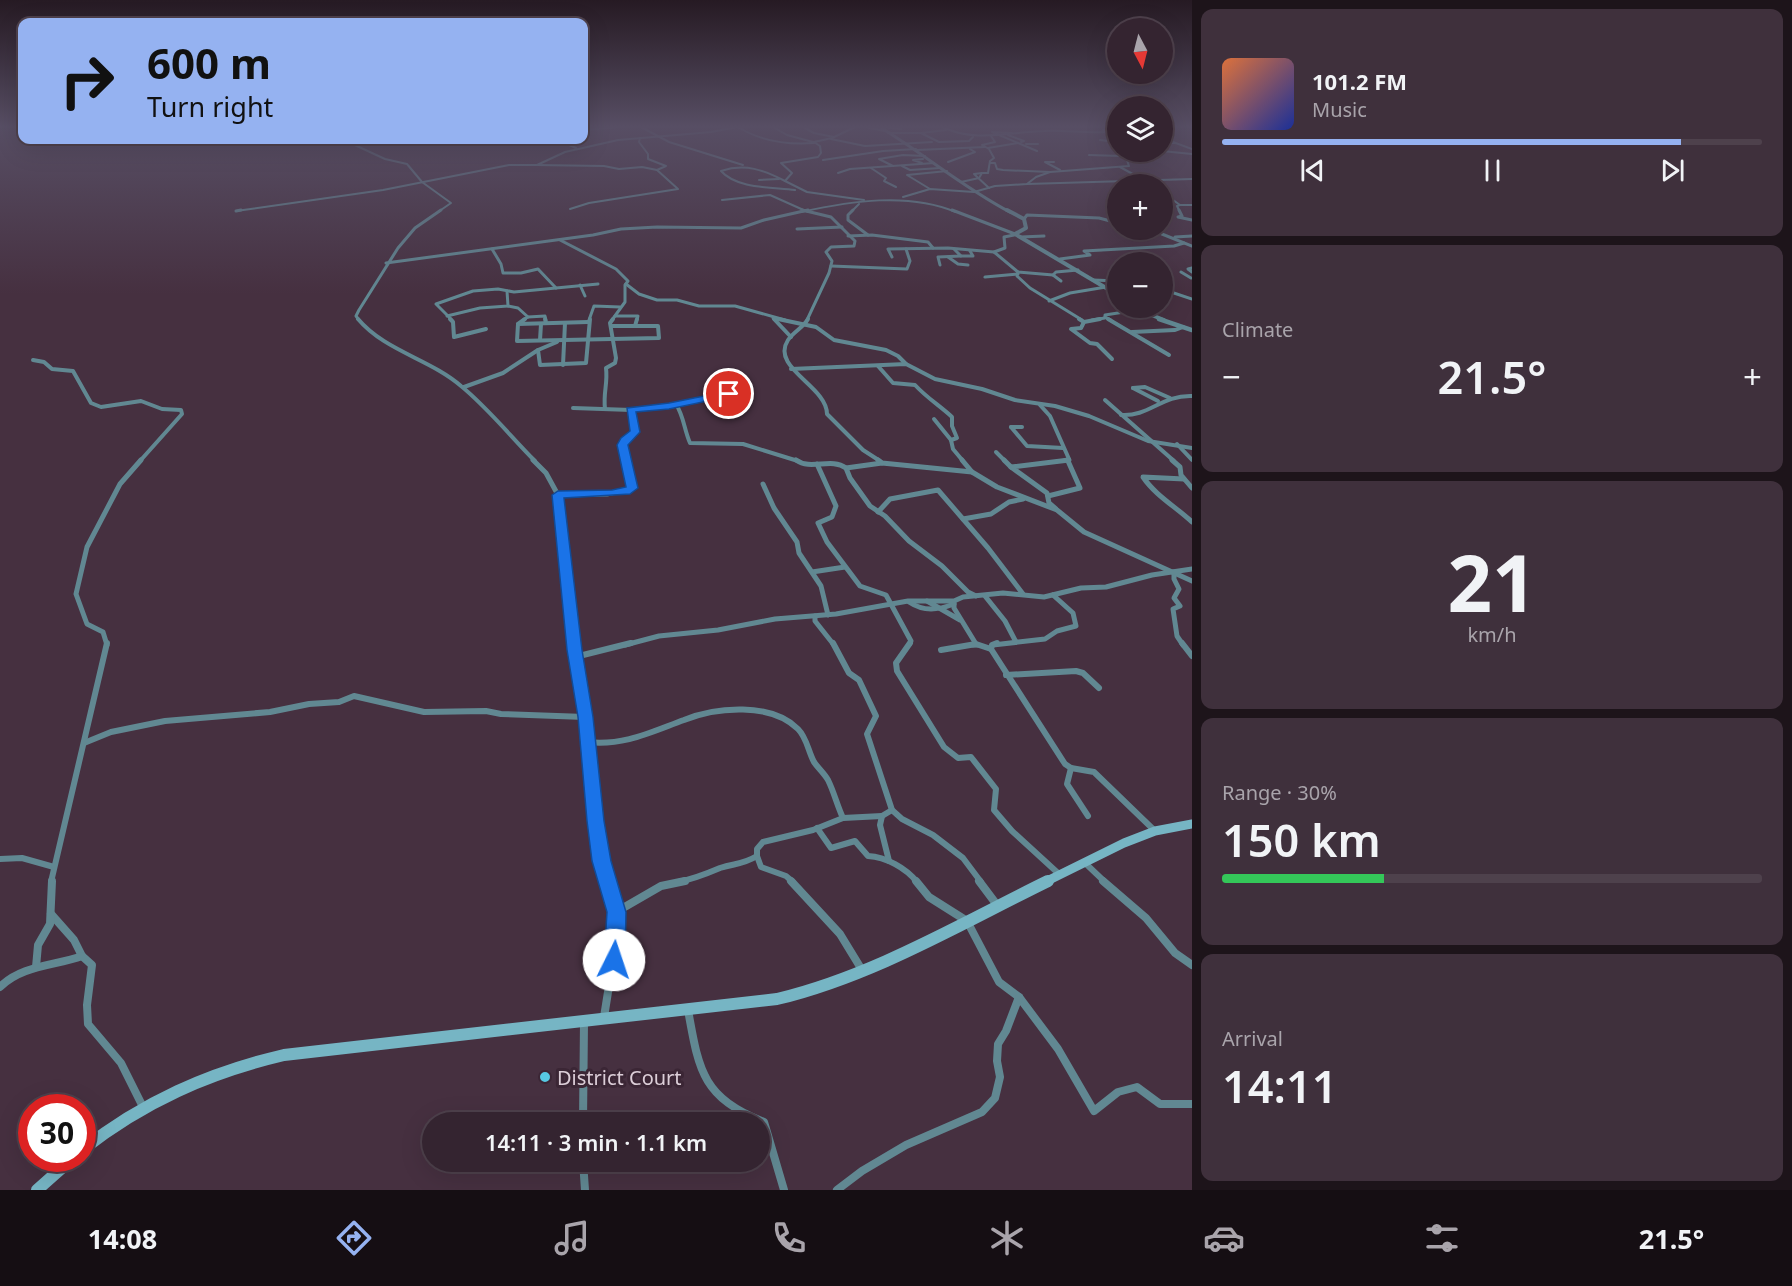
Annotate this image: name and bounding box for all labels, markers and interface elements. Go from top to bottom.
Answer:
north arrow [1107,18,1173,84]
map controls [1107,18,1173,318]
text: 600 m [147,34,271,91]
icon: right [48,42,126,120]
text: 101.2 FM [1312,66,1407,96]
text: Turn right [147,88,273,125]
button: layers [1107,96,1173,162]
text: Music [1312,96,1367,123]
icon: previous [1296,154,1329,187]
icon: pause [1476,154,1509,187]
icon: next [1656,154,1689,187]
button: + [1107,174,1173,240]
button: − [1107,252,1173,318]
text: Climate [1222,316,1293,343]
text: 21.5° [1438,346,1546,407]
text: − [1222,354,1241,399]
text: + [1743,354,1762,399]
pin [703,368,754,419]
icon: arrive [712,377,745,410]
text: 21 [1447,529,1537,635]
text: km/h [1467,621,1517,648]
text: Range · 30% [1222,779,1337,806]
text: 150 km [1222,809,1381,870]
position arrow [582,928,646,992]
text: Arrival [1222,1025,1283,1052]
text: 14:11 [1222,1055,1337,1116]
place label: District Court [557,1064,682,1091]
marker: District Court [538,1070,552,1084]
speed limit sign: 30 [18,1094,96,1172]
text: 14:11 · 3 min · 1.1 km [485,1127,707,1157]
icon: directions [333,1217,375,1259]
icon: music [551,1217,593,1259]
icon: phone [768,1217,810,1259]
icon: climate [986,1217,1028,1259]
icon: car [1203,1217,1245,1259]
icon: filters [1421,1217,1463,1259]
text: 14:08 [88,1220,157,1257]
text: 21.5° [1639,1220,1704,1257]

